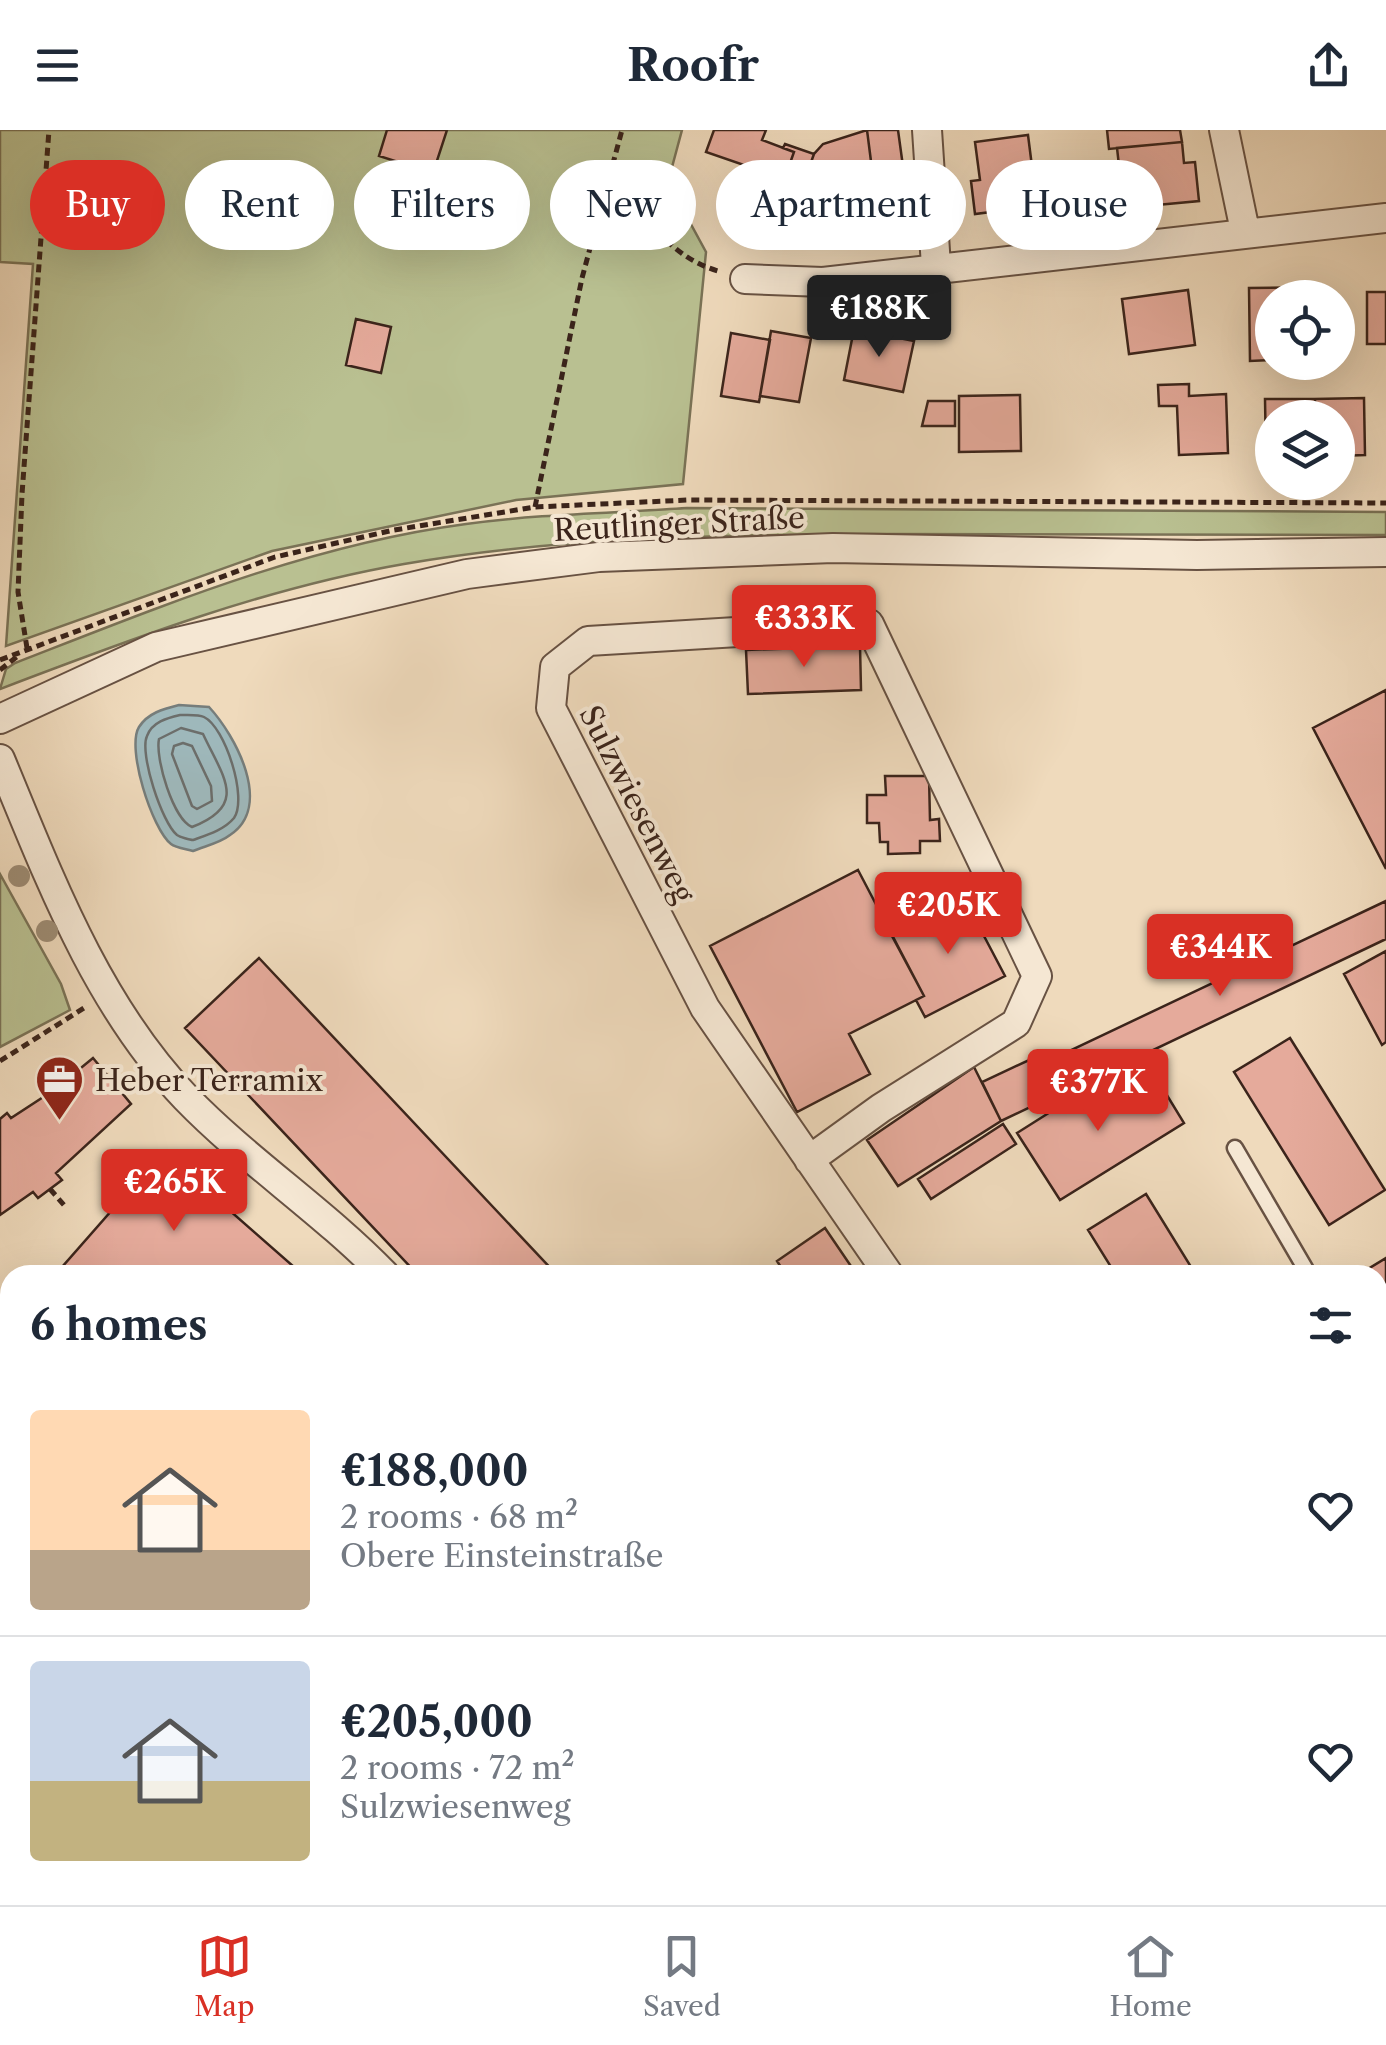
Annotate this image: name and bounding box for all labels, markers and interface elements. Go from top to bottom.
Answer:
text: Roofr [627,37,759,93]
icon: menu [30,38,85,93]
icon: share [1301,38,1356,93]
chip: Buy [30,160,165,250]
chip: Rent [185,160,334,250]
chip: Filters [354,160,530,250]
chip: New [550,160,696,250]
chip: Apartment [716,160,966,250]
chip: House [986,160,1163,250]
pin: €188K [809,275,949,360]
map controls [1255,280,1355,500]
button: locate [1255,280,1355,380]
text: €188K [829,288,929,327]
button: layers [1255,400,1355,500]
street label: Reutlinger Straße [552,499,806,549]
pin: €333K [734,585,874,670]
text: €333K [754,598,854,637]
street label: Sulzwiesenweg [571,699,703,909]
pin: €205K [878,872,1018,957]
text: €205K [897,885,999,924]
pin: €344K [1150,914,1290,999]
text: €344K [1169,927,1271,966]
pin: €377K [1028,1049,1168,1134]
office icon: Heber Terramix [34,1054,86,1122]
place label: Heber Terramix [95,1062,323,1099]
text: €377K [1049,1062,1147,1101]
pin: €265K [104,1149,244,1234]
text: €265K [123,1162,225,1201]
icon: filters [1303,1298,1358,1353]
text: 6 homes [30,1299,208,1351]
text: €188,000 [340,1445,529,1497]
icon: home [110,1450,230,1570]
icon: heart [1303,1483,1358,1538]
text: 2 rooms · 68 m² [340,1497,578,1536]
text: Obere Einsteinstraße [340,1536,663,1575]
text: €205,000 [340,1696,533,1748]
icon: home [110,1701,230,1821]
icon: heart [1303,1734,1358,1789]
text: 2 rooms · 72 m² [340,1748,575,1787]
text: Sulzwiesenweg [340,1787,571,1826]
tab: Map [194,1929,254,2023]
tab: Saved [643,1929,721,2023]
tab: Home [1109,1929,1192,2023]

